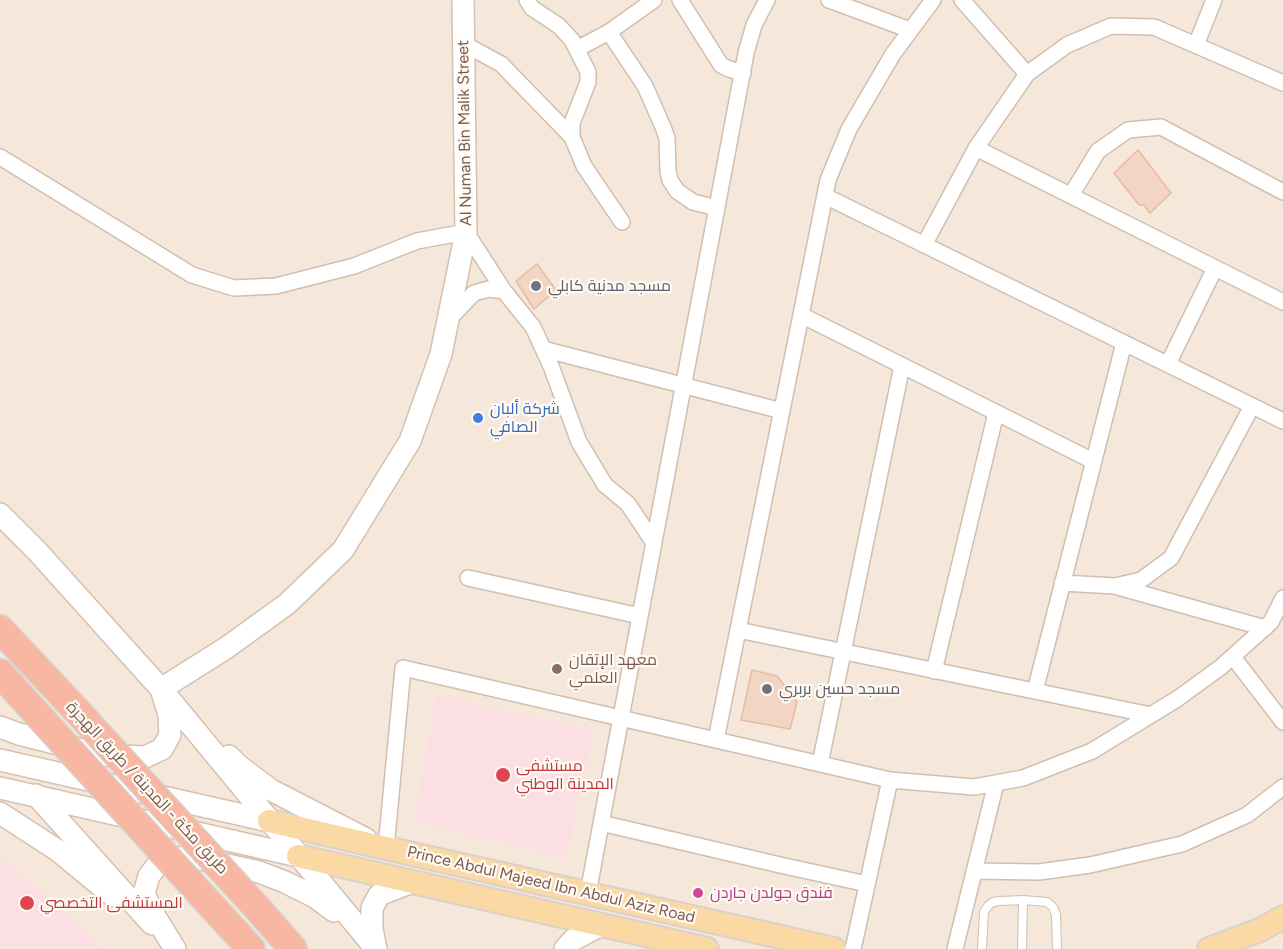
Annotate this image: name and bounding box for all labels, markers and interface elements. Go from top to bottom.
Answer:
street label: Al Numan Bin Malik Street [454,40,476,226]
place label: مسجد مدنية كابلي [548,276,671,296]
marker: مسجد مدنية كابلي [529,279,543,293]
place label: شركة ألبان الصافي [490,399,560,437]
marker: شركة ألبان الصافي [471,411,485,425]
place label: معهد الإتقان العلمي [569,650,657,688]
marker: معهد الإتقان العلمي [550,662,564,676]
place label: مسجد حسين بربري [779,679,900,699]
marker: مسجد حسين بربري [760,682,774,696]
street label: طريق مكة - المدينة / طريق الهجرة [62,698,232,878]
place label: مستشفى المدينة الوطني [516,756,614,794]
marker: مستشفى المدينة الوطني [494,766,512,784]
street label: Prince Abdul Majeed Ibn Abdul Aziz Road [405,842,697,928]
place label: فندق جولدن جاردن [710,883,833,903]
marker: فندق جولدن جاردن [691,886,705,900]
place label: المستشفى التخصصي [40,893,183,913]
marker: المستشفى التخصصي [18,894,36,912]

